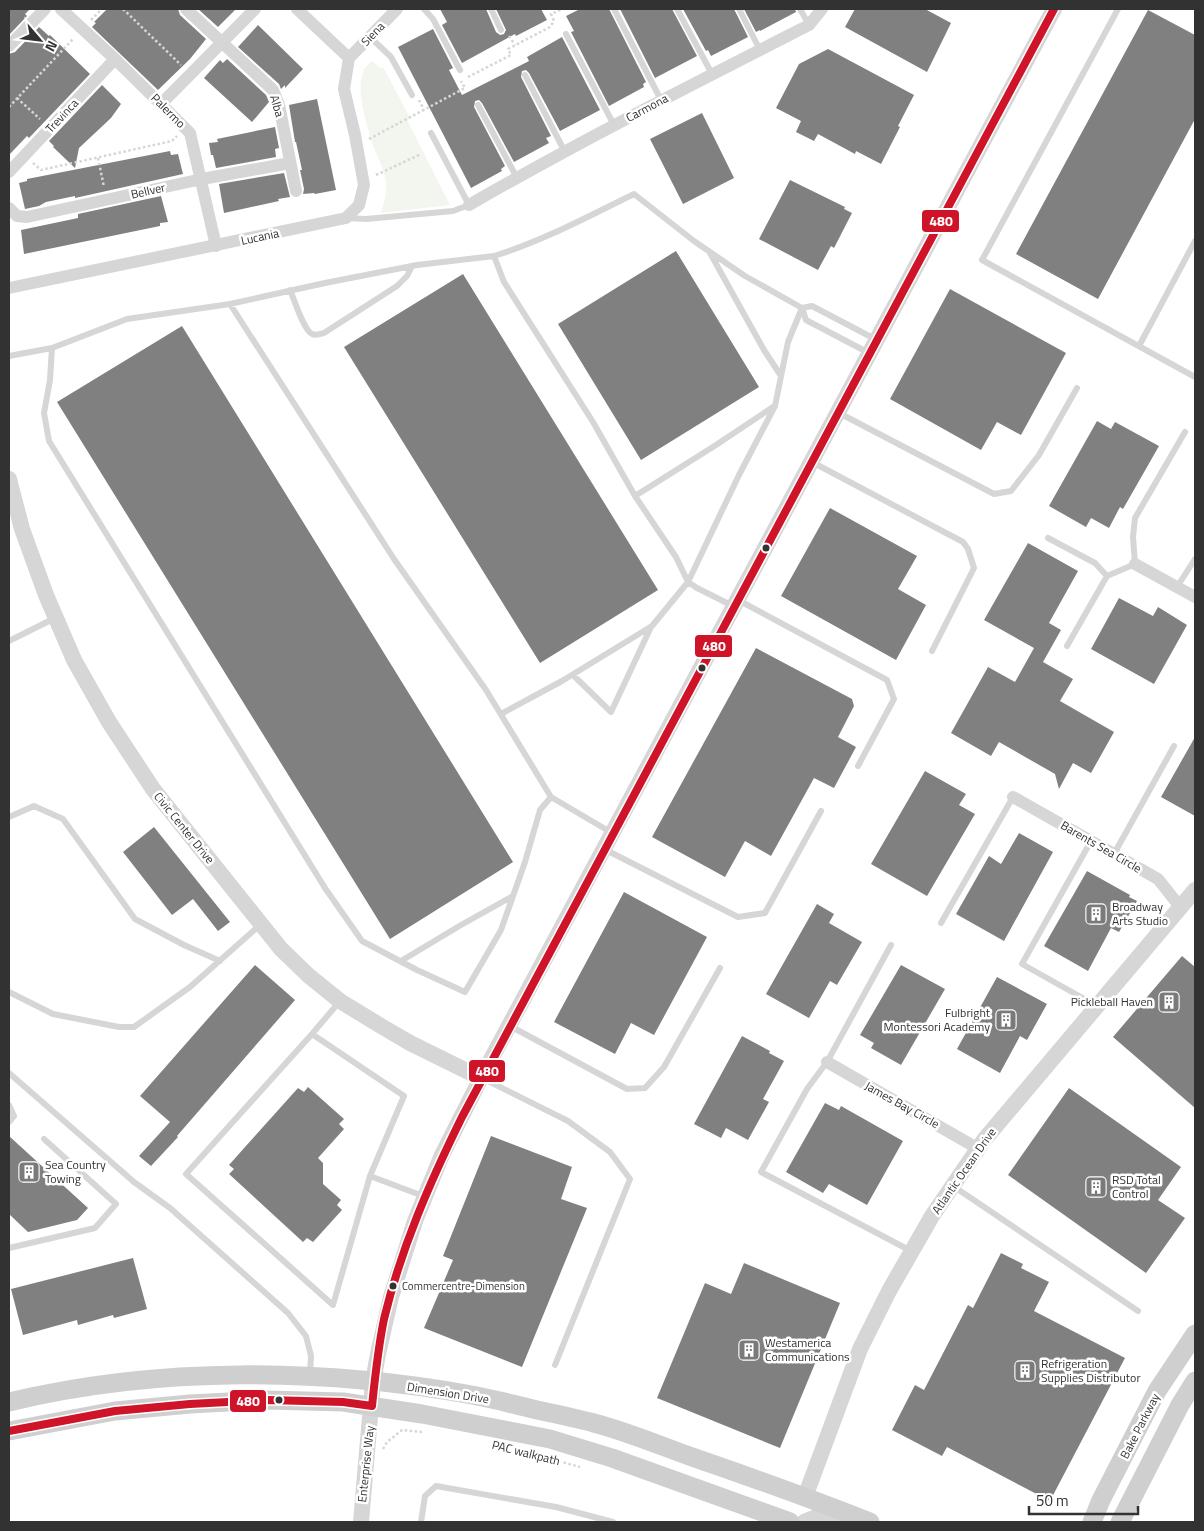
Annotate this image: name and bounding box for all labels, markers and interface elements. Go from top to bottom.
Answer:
north arrow [15,15,65,65]
street label: Siena [356,17,389,50]
text: N [40,37,63,56]
street label: Carmona [622,88,671,127]
street label: Palermo [147,89,190,132]
street label: Alba [265,93,290,119]
street label: Trevinca [41,94,83,137]
street label: Bellver [129,177,167,204]
line badge: 480 [921,209,960,233]
text: 480 [929,210,953,231]
street label: Lucania [239,223,281,250]
unlabelled marker [761,543,771,553]
line badge: 480 [694,634,733,658]
text: 480 [702,635,726,656]
unlabelled marker [697,663,707,673]
street label: Civic Center Drive [149,788,219,868]
street label: Barents Sea Circle [1057,816,1145,877]
place label: Broadway Arts Studio [1112,897,1168,930]
building icon: Broadway Arts Studio [1084,902,1108,926]
building icon: Pickleball Haven [1157,990,1181,1014]
place label: Pickleball Haven [1071,992,1153,1011]
place label: Fulbright Montessori Academy [884,1003,991,1036]
building icon: Fulbright Montessori Academy [994,1008,1018,1032]
line badge: 480 [468,1059,506,1083]
text: 480 [475,1060,499,1081]
street label: James Bay Circle [861,1076,943,1133]
street label: Atlantic Ocean Drive [927,1124,1001,1218]
place label: Sea Country Towing [45,1155,106,1188]
building icon: Sea Country Towing [17,1160,41,1184]
place label: RSD Total Control [1112,1170,1161,1203]
building icon: RSD Total Control [1084,1175,1108,1199]
place label: Commercentre-Dimension [402,1278,525,1294]
marker: Commercentre-Dimension [388,1281,398,1291]
place label: Westamerica Communications [765,1333,850,1366]
building icon: Westamerica Communications [737,1338,761,1362]
place label: Refrigeration Supplies Distributor [1041,1354,1141,1387]
building icon: Refrigeration Supplies Distributor [1013,1359,1037,1383]
street label: Dimension Drive [406,1377,490,1408]
line badge: 480 [229,1389,267,1413]
street label: Bake Parkway [1115,1389,1164,1462]
text: 480 [236,1390,260,1411]
unlabelled marker [274,1395,284,1405]
street label: Enterprise Way [352,1424,379,1503]
street label: PAC walkpath [490,1435,562,1470]
scale bar [1029,1484,1138,1516]
text: 50 m [1036,1489,1069,1512]

